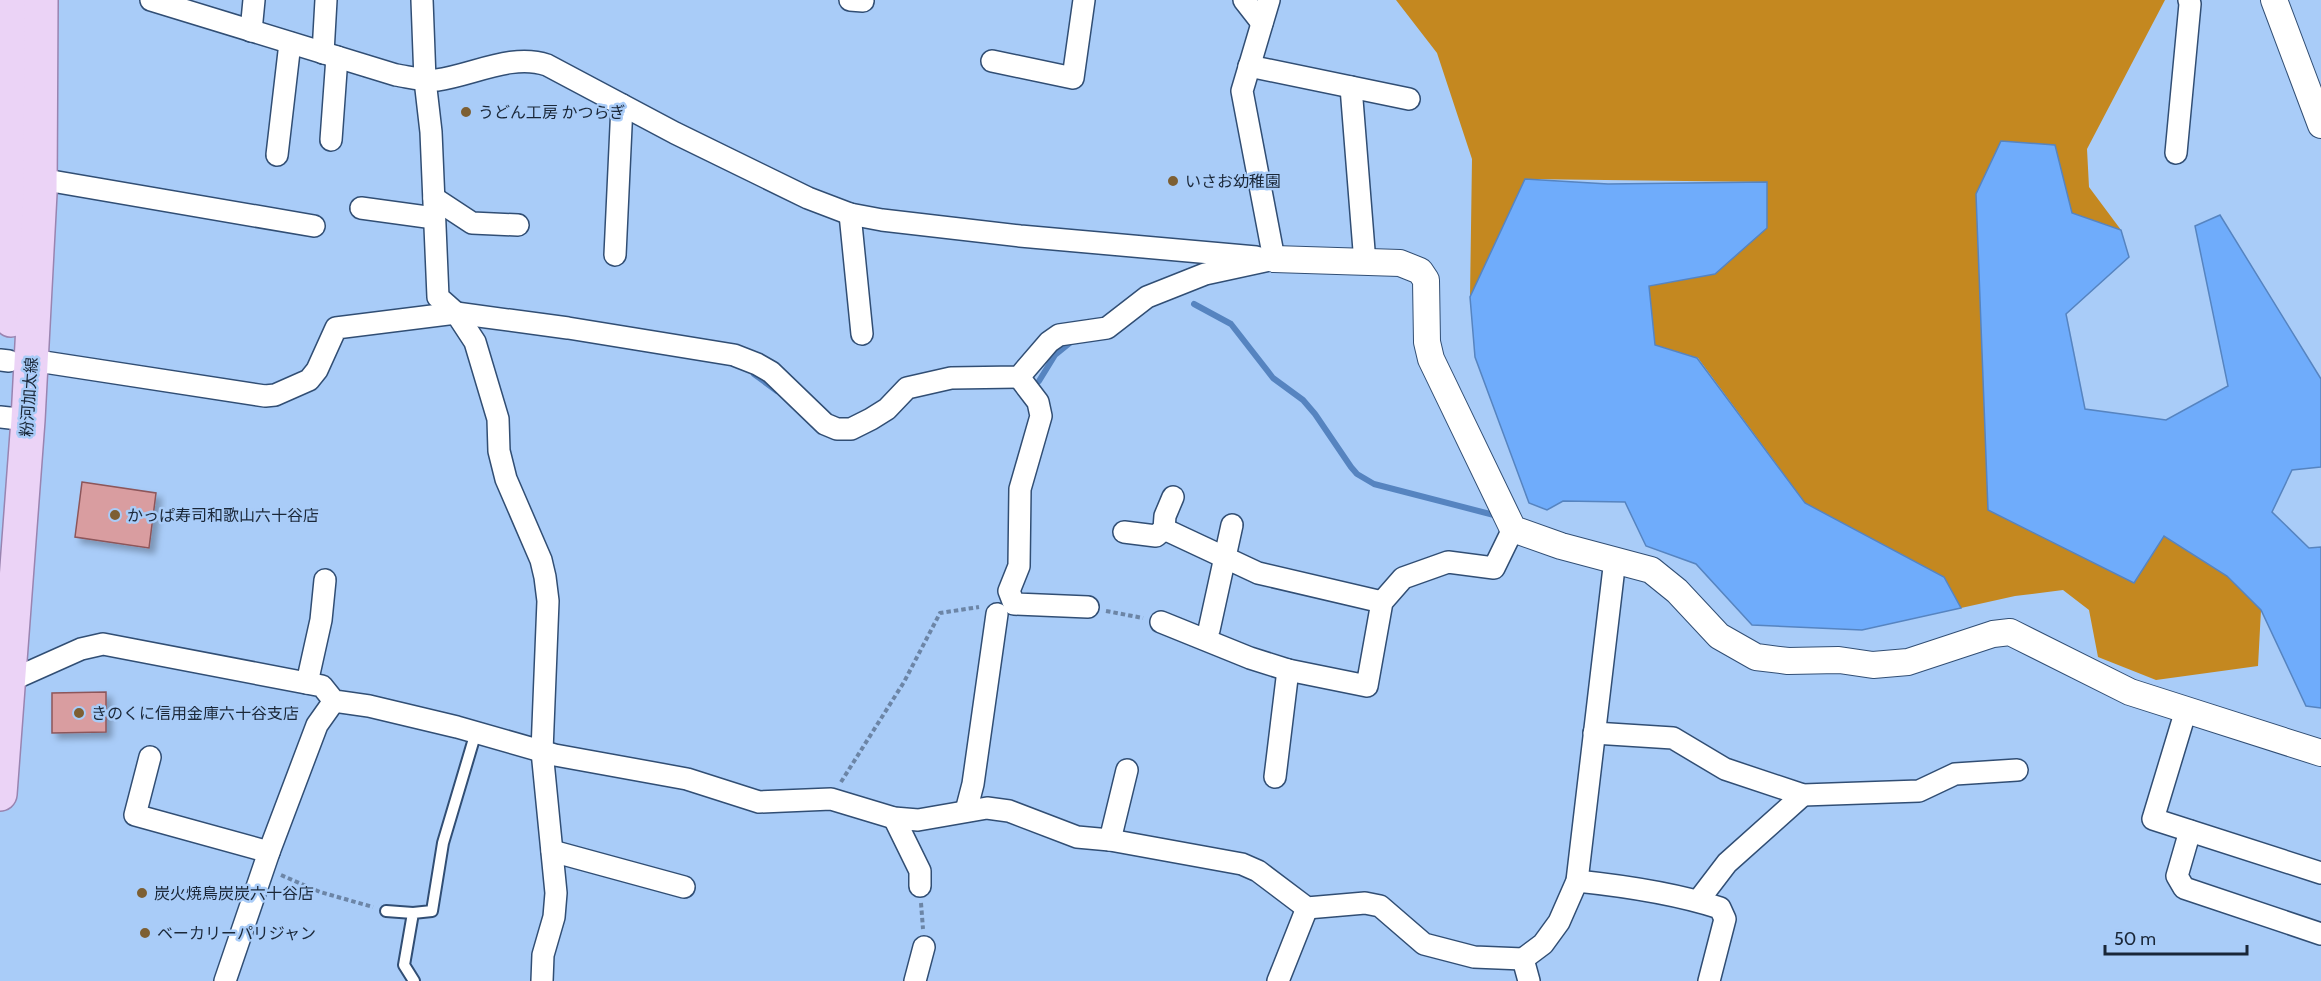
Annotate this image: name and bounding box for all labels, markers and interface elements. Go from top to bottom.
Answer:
place label: うどん工房 かつらぎ [478,103,626,122]
marker: うどん工房 かつらぎ [459,105,473,119]
place label: いさお幼稚園 [1185,172,1281,191]
marker: いさお幼稚園 [1166,174,1180,188]
street label: 粉河加太線 [17,356,41,438]
place label: かっぱ寿司和歌山六十谷店 [127,506,319,525]
marker: かっぱ寿司和歌山六十谷店 [108,508,122,522]
place label: きのくに信用金庫六十谷支店 [91,704,299,723]
marker: きのくに信用金庫六十谷支店 [72,706,86,720]
place label: 炭火焼鳥炭炭六十谷店 [154,884,314,903]
marker: 炭火焼鳥炭炭六十谷店 [135,886,149,900]
scale bar [2105,918,2248,956]
place label: ベーカリーパリジャン [157,924,316,943]
marker: ベーカリーパリジャン [138,926,152,940]
text: 50 m [2114,928,2156,950]

